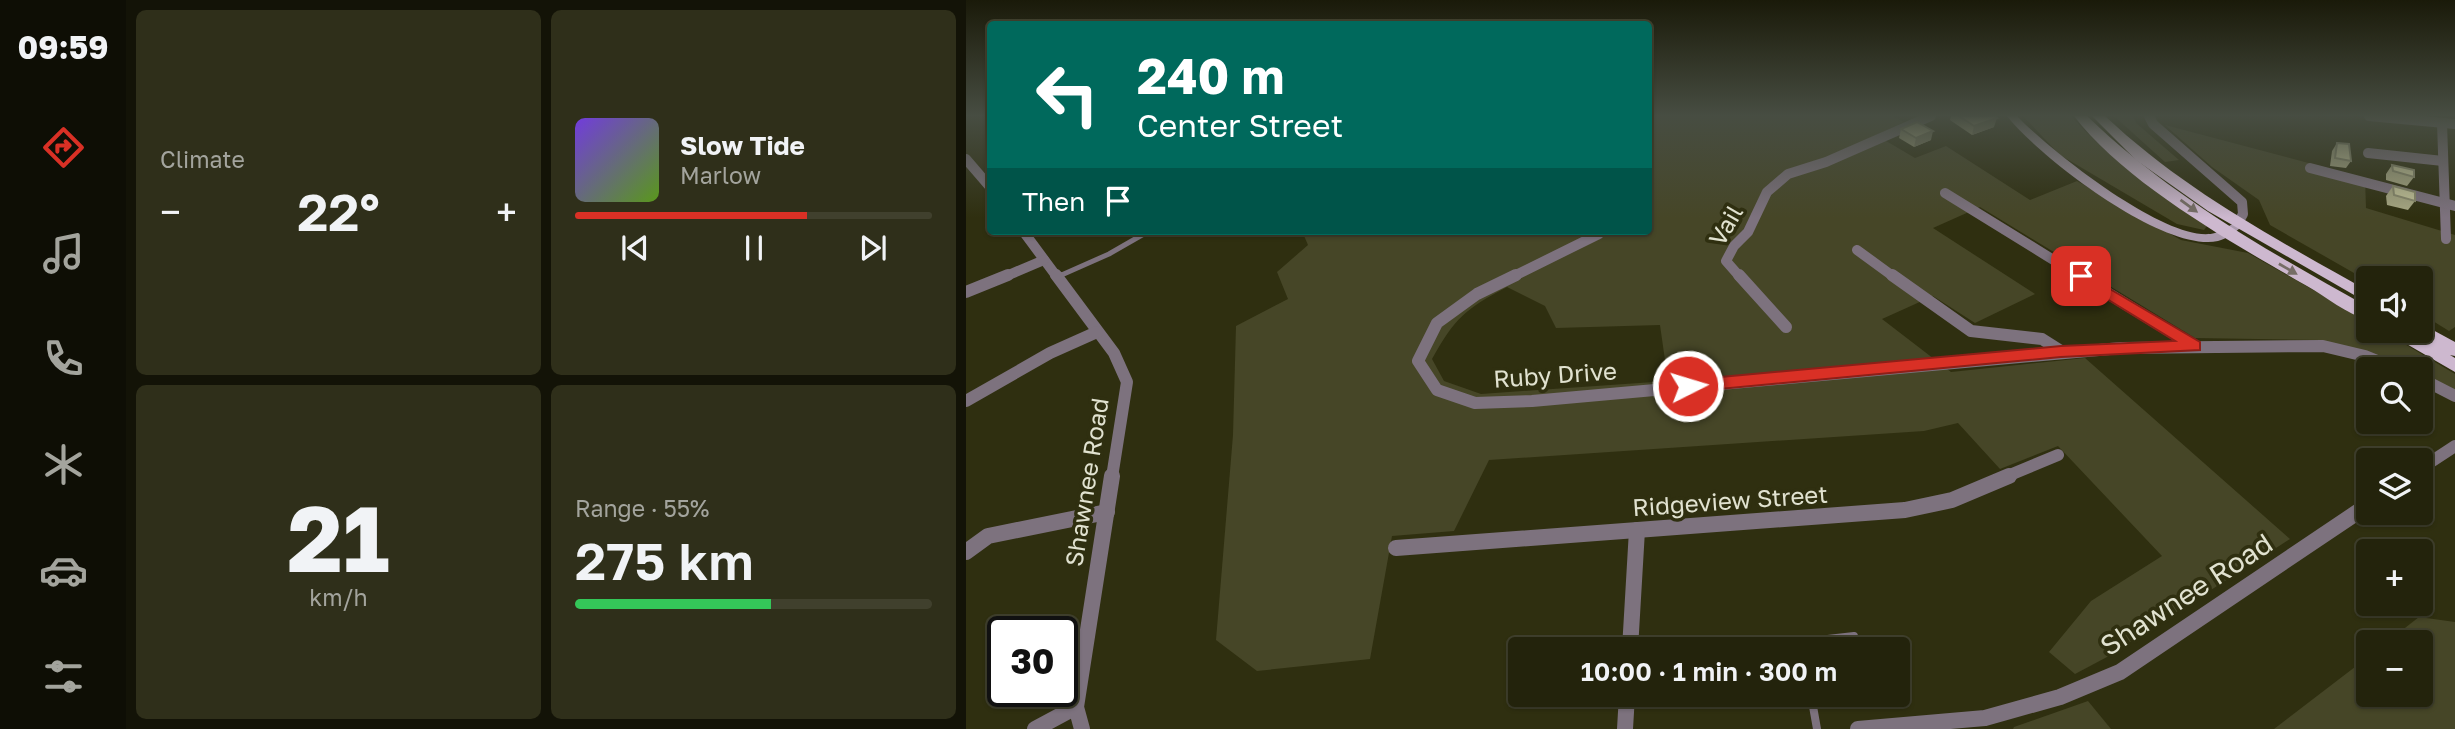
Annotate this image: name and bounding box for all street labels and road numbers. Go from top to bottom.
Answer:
street label: Vail [1702,199,1748,251]
street label: Ruby Drive [1492,355,1618,393]
street label: Shawnee Road [1058,396,1114,568]
street label: Ridgeview Street [1631,479,1829,521]
street label: Shawnee Road [2094,526,2278,662]

